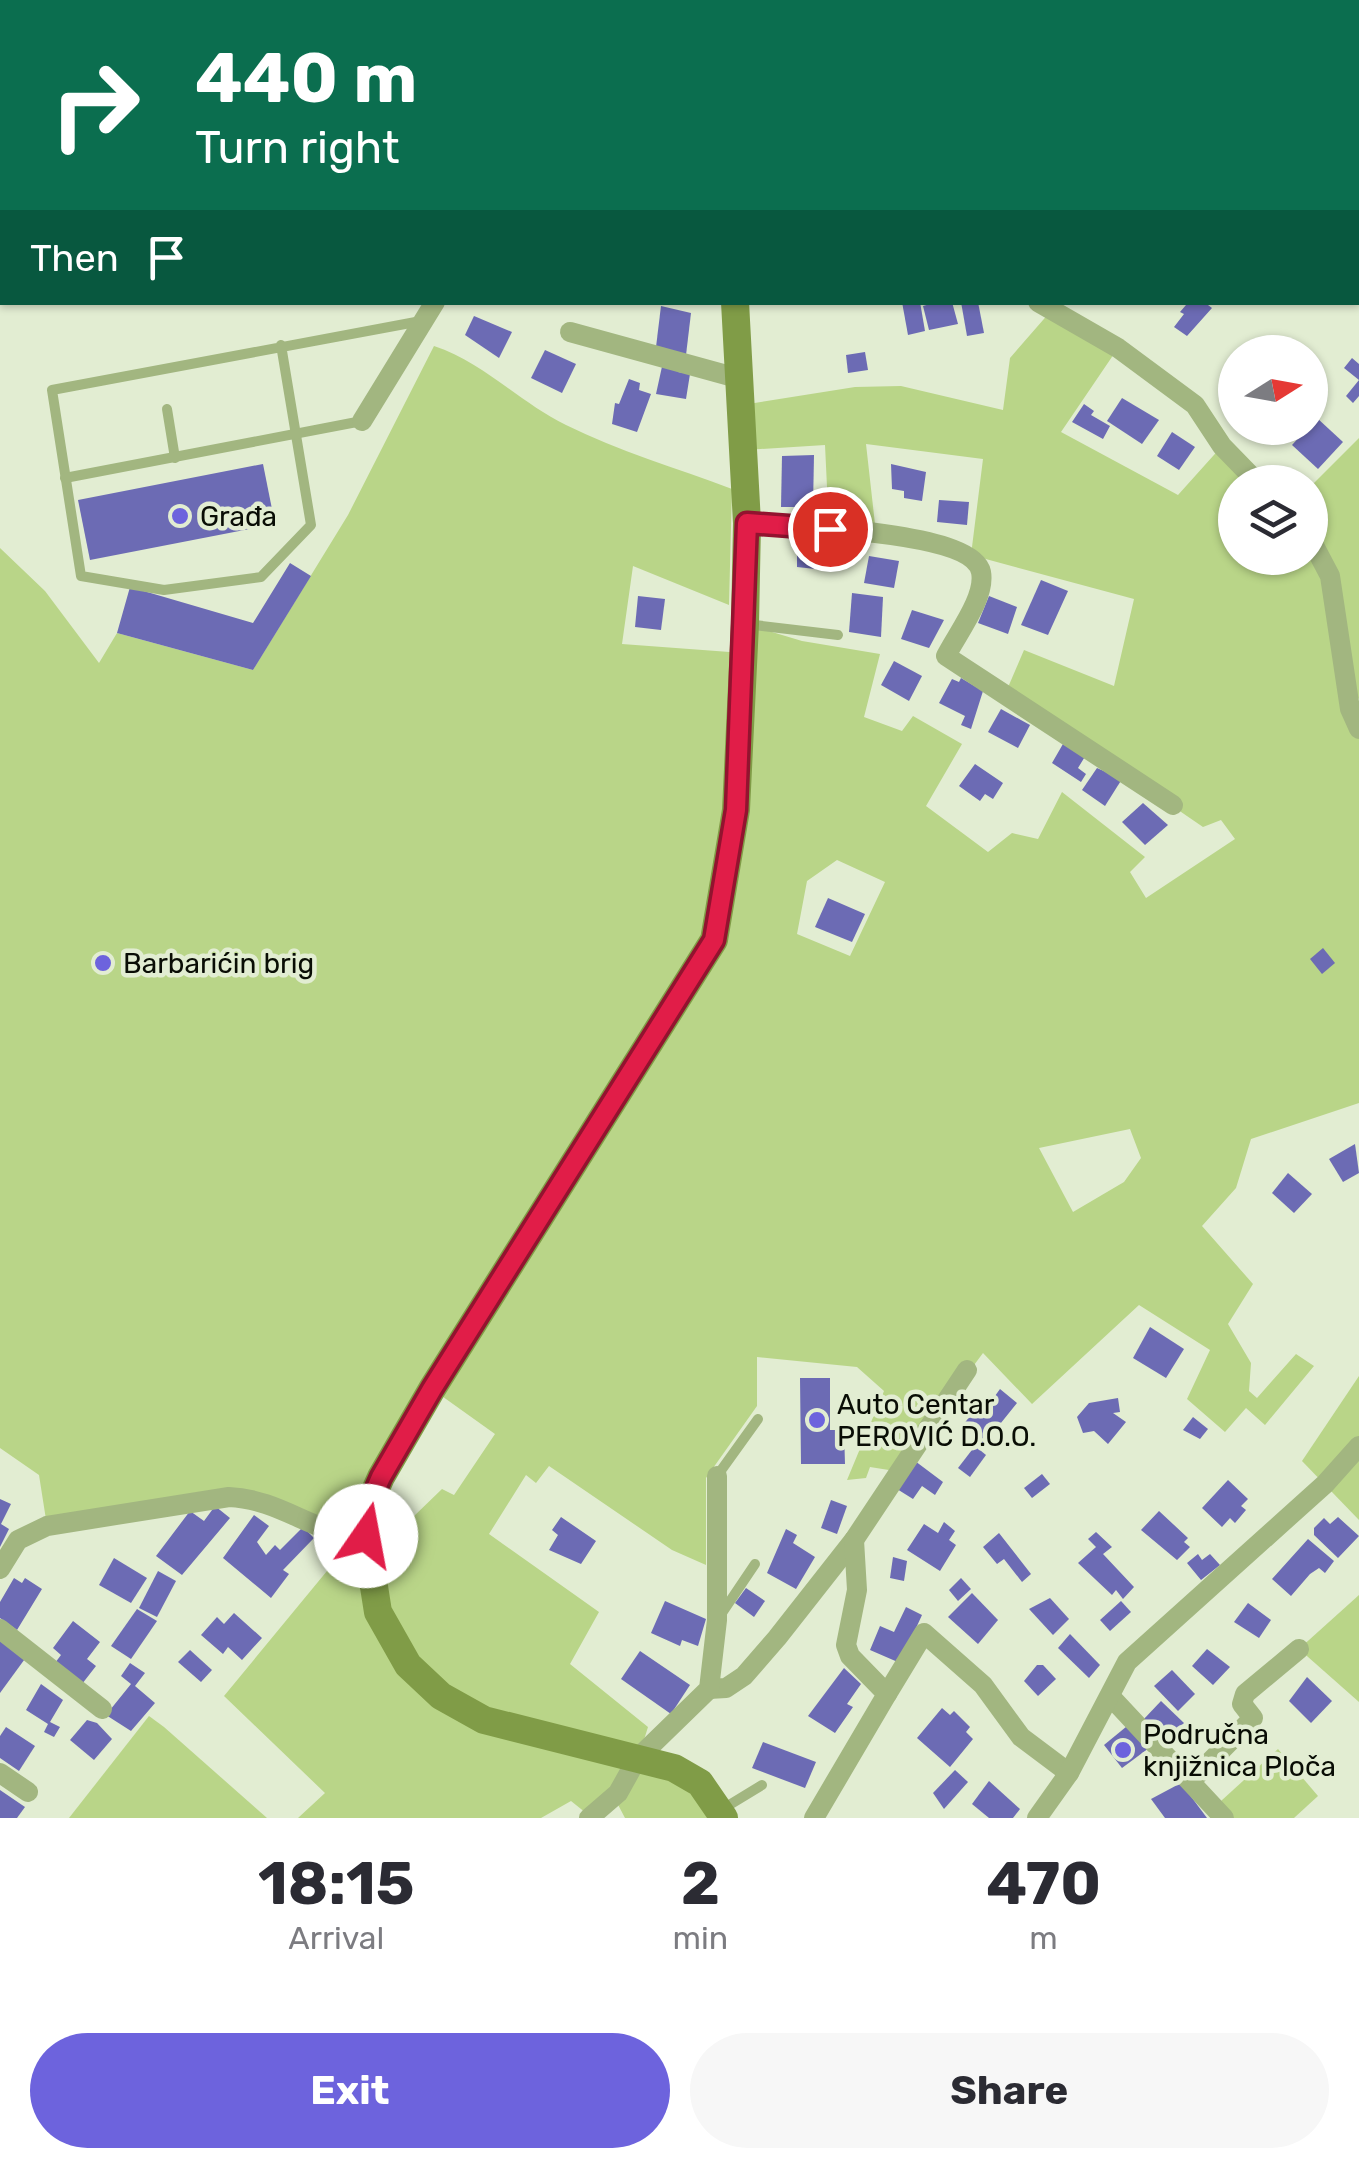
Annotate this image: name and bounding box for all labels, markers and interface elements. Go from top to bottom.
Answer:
text: 440 m [195,37,417,120]
icon: right [30,40,160,170]
text: Turn right [195,121,399,174]
icon: arrive [139,230,194,285]
text: Then [30,235,119,281]
north arrow [1218,335,1328,445]
map controls [1218,335,1328,575]
button: layers [1218,465,1328,575]
pin [788,487,873,572]
place label: Građa [200,500,277,533]
icon: arrive [803,502,858,557]
marker: Građa [169,505,191,527]
place label: Barbarićin brig [123,947,314,980]
marker: Barbarićin brig [92,952,114,974]
place label: Auto Centar PEROVIĆ D.O.O. [837,1388,1036,1453]
marker: Auto Centar PEROVIĆ D.O.O. [806,1409,828,1431]
position arrow [314,1484,418,1588]
place label: Područna knjižnica Ploča [1143,1718,1336,1783]
marker: Područna knjižnica Ploča [1112,1739,1134,1761]
text: 18:15 [258,1848,415,1919]
text: 2 [681,1848,720,1919]
text: 470 [986,1848,1101,1919]
text: Arrival [288,1919,384,1957]
text: min [673,1919,728,1957]
text: m [1029,1919,1058,1957]
button: Exit [30,2033,670,2148]
button: Share [690,2033,1329,2148]

